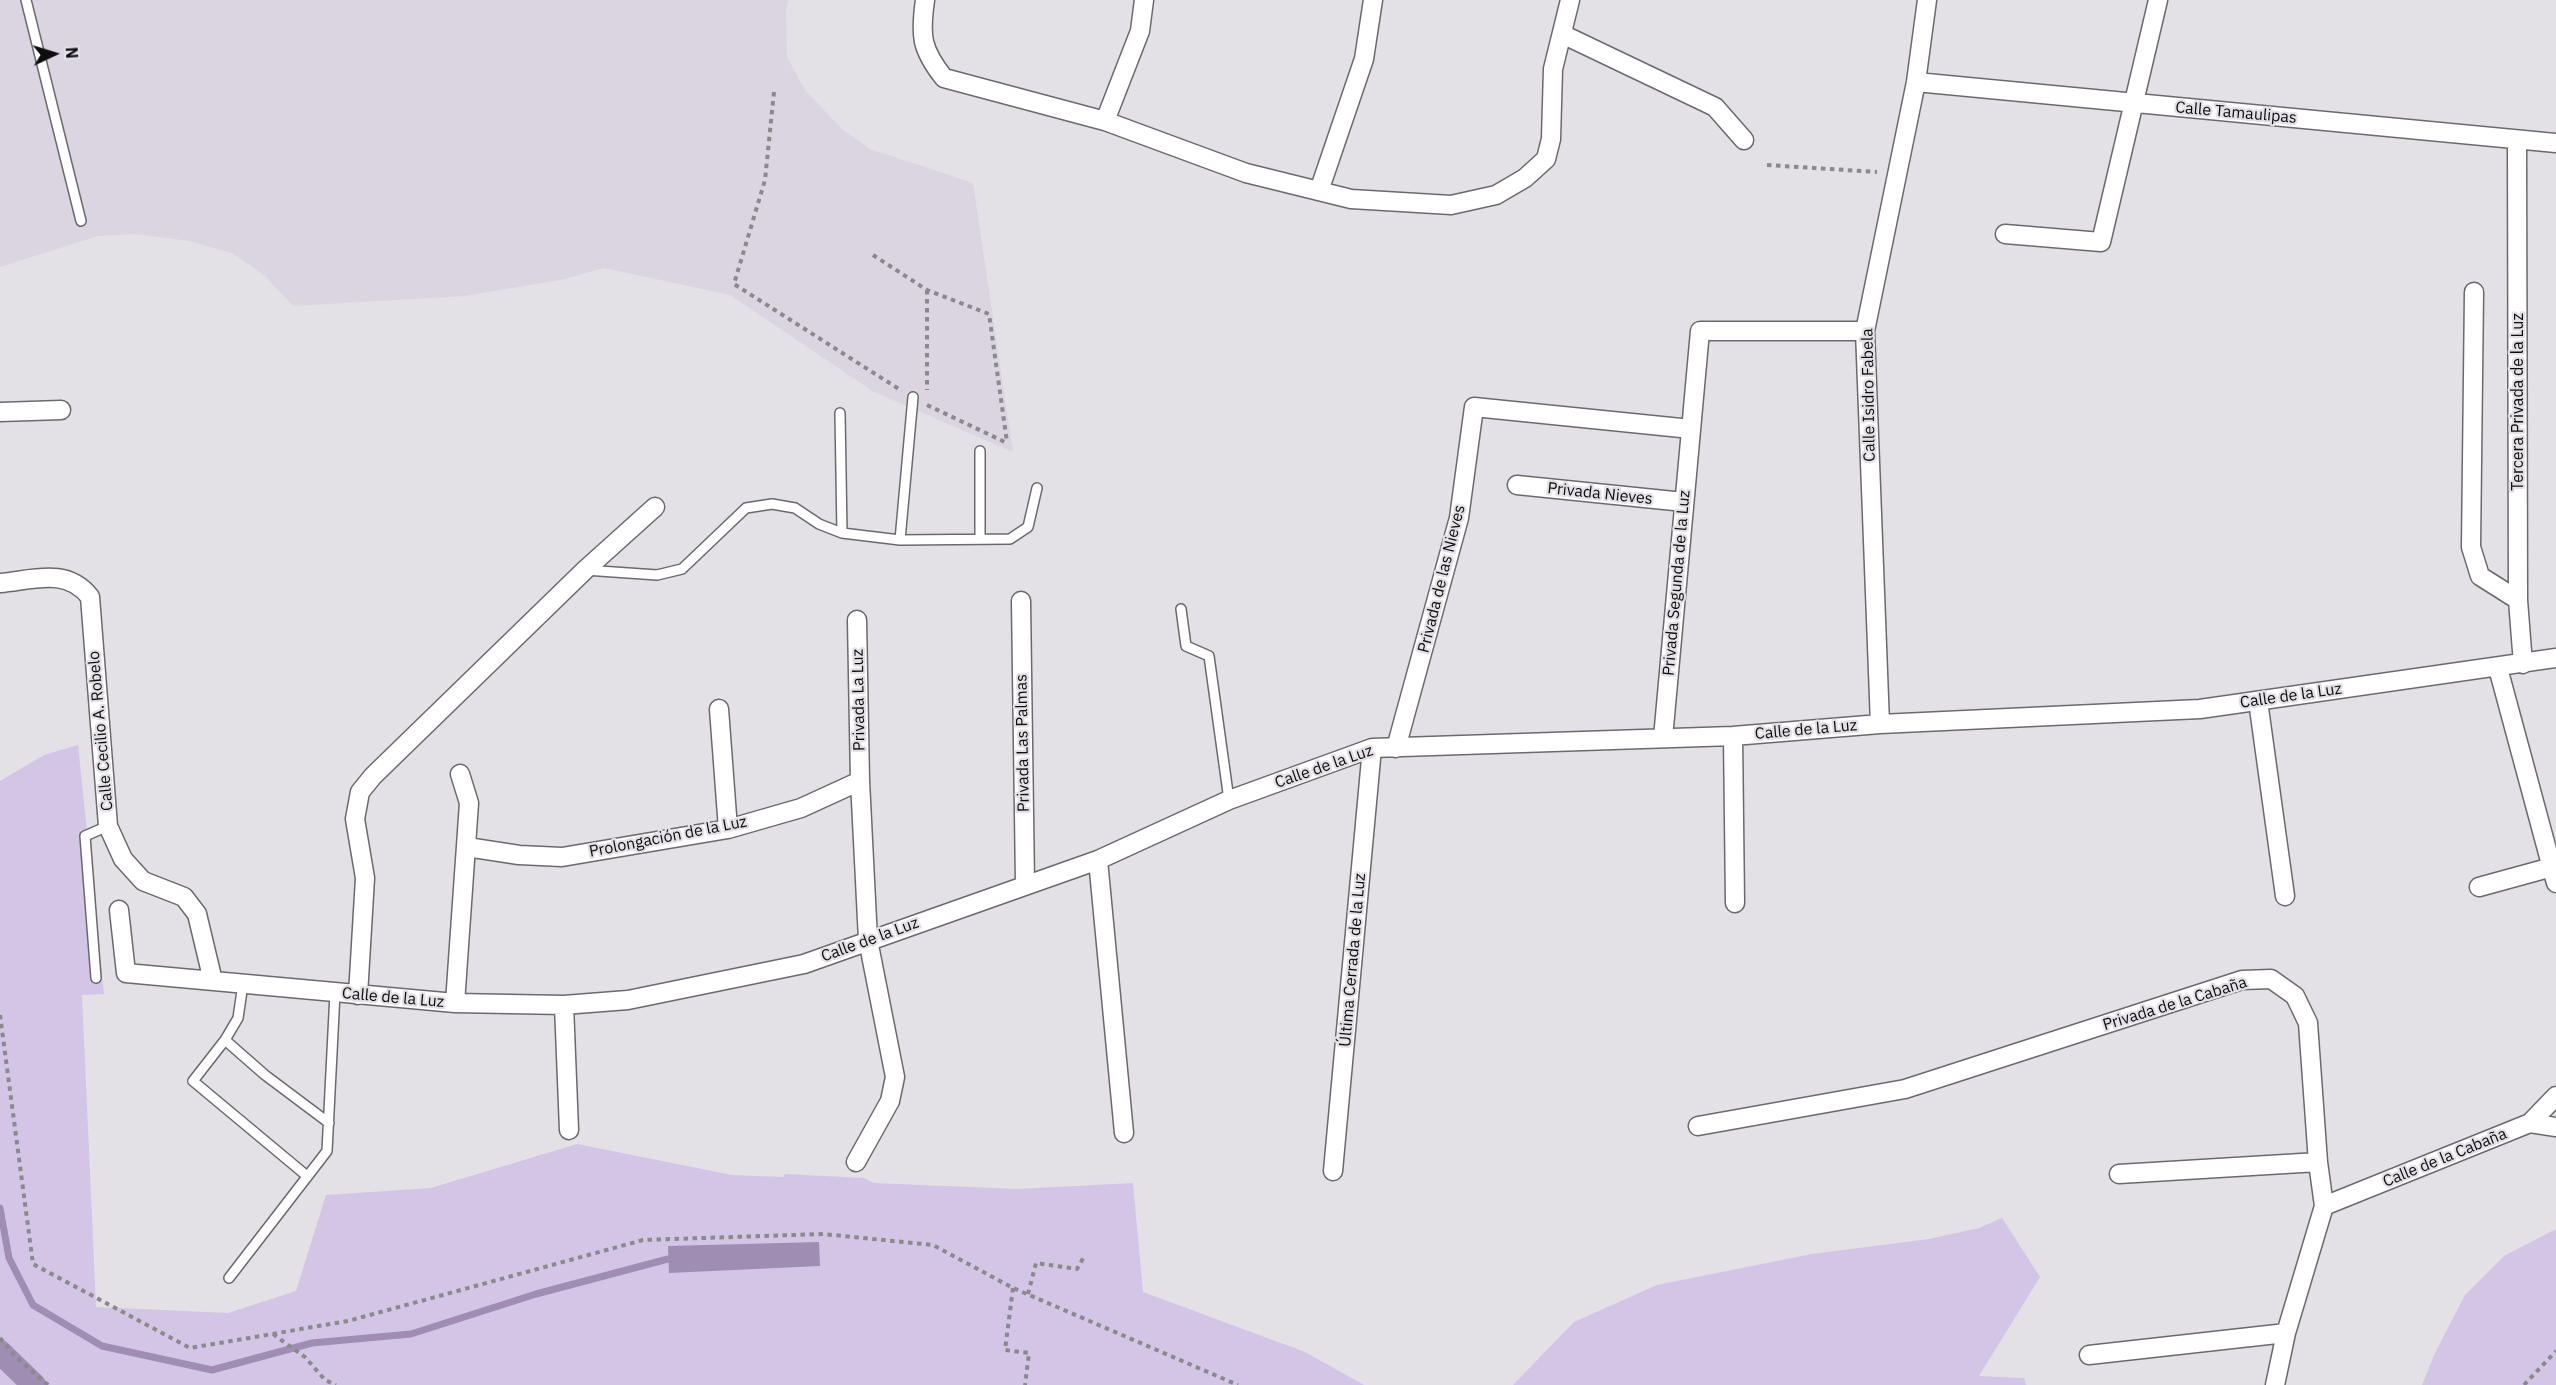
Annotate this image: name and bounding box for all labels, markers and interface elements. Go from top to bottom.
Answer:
north arrow [24,24,84,84]
text: N [62,46,82,59]
street label: Calle Tamaulipas [2174,98,2298,128]
street label: Tercera Privada de la Luz [2508,313,2528,491]
street label: Calle Isidro Fabela [1858,328,1880,462]
street label: Privada Nieves [1547,479,1653,509]
street label: Privada Segunda de la Luz [1659,489,1695,677]
street label: Privada de las Nieves [1414,503,1470,655]
street label: Privada La Luz [849,649,869,751]
street label: Calle Cecilio A. Robelo [84,650,118,812]
street label: Privada Las Palmas [1012,674,1034,812]
street label: Calle de la Luz [2239,679,2343,713]
street label: Calle de la Luz [1754,716,1858,744]
street label: Calle de la Luz [1272,741,1376,793]
street label: Prolongación de la Luz [587,812,749,862]
street label: Última Cerrada de la Luz [1336,872,1370,1048]
street label: Calle de la Luz [819,913,921,967]
street label: Privada de la Cabaña [2101,973,2249,1035]
street label: Calle de la Luz [341,984,445,1012]
street label: Calle de la Cabaña [2380,1124,2510,1192]

